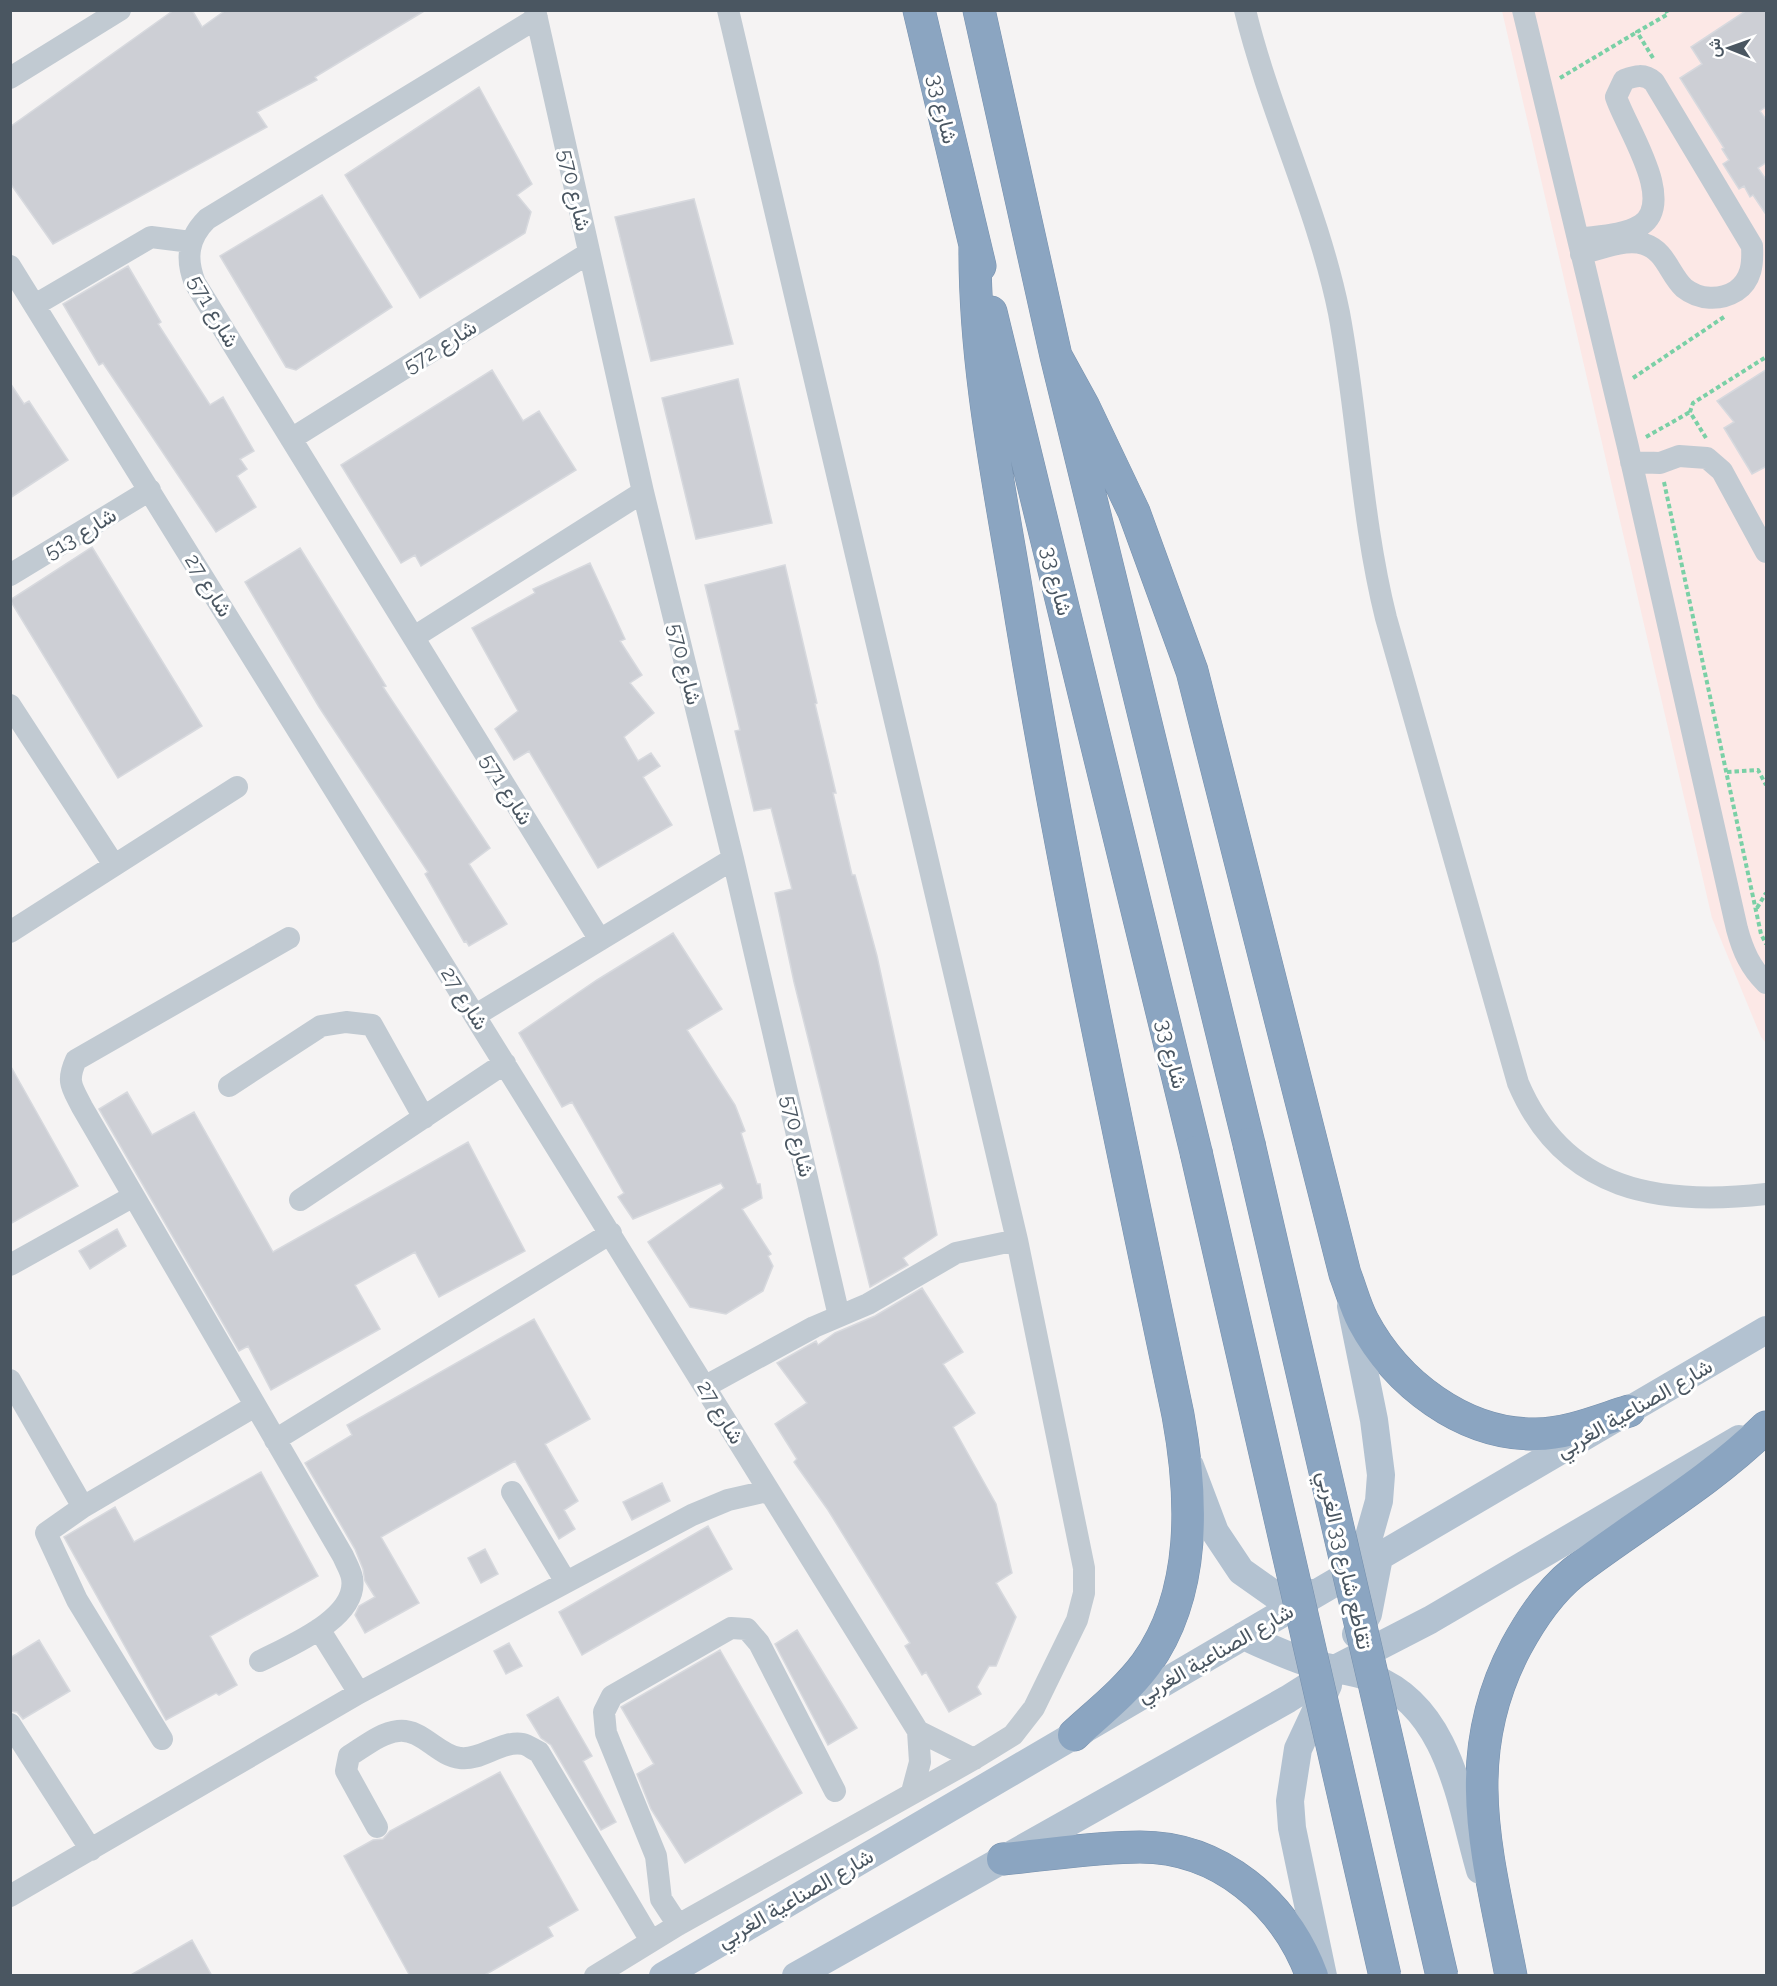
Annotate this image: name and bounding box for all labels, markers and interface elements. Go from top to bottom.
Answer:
north arrow [1699,18,1759,78]
text: ش [1705,38,1724,58]
street label: شارع 33 [921,72,963,146]
street label: شارع 570 [552,147,597,234]
street label: شارع 571 [182,270,245,353]
street label: شارع 572 [399,314,482,380]
street label: شارع 513 [40,502,121,566]
street label: شارع 33 [1034,544,1078,618]
street label: شارع 27 [178,549,238,622]
street label: شارع 570 [661,621,707,708]
street label: شارع 571 [474,749,539,830]
street label: شارع 27 [434,962,494,1035]
street label: شارع 33 [1149,1017,1193,1091]
street label: شارع 570 [775,1093,820,1180]
street label: شارع الصناعية الغربي [1551,1353,1719,1467]
street label: شارع 27 [691,1376,750,1449]
street label: تقاطع شارع 33 الغربي [1307,1468,1378,1653]
street label: شارع الصناعية الغربي [1132,1598,1300,1712]
street label: شارع الصناعية الغربي [712,1843,880,1957]

